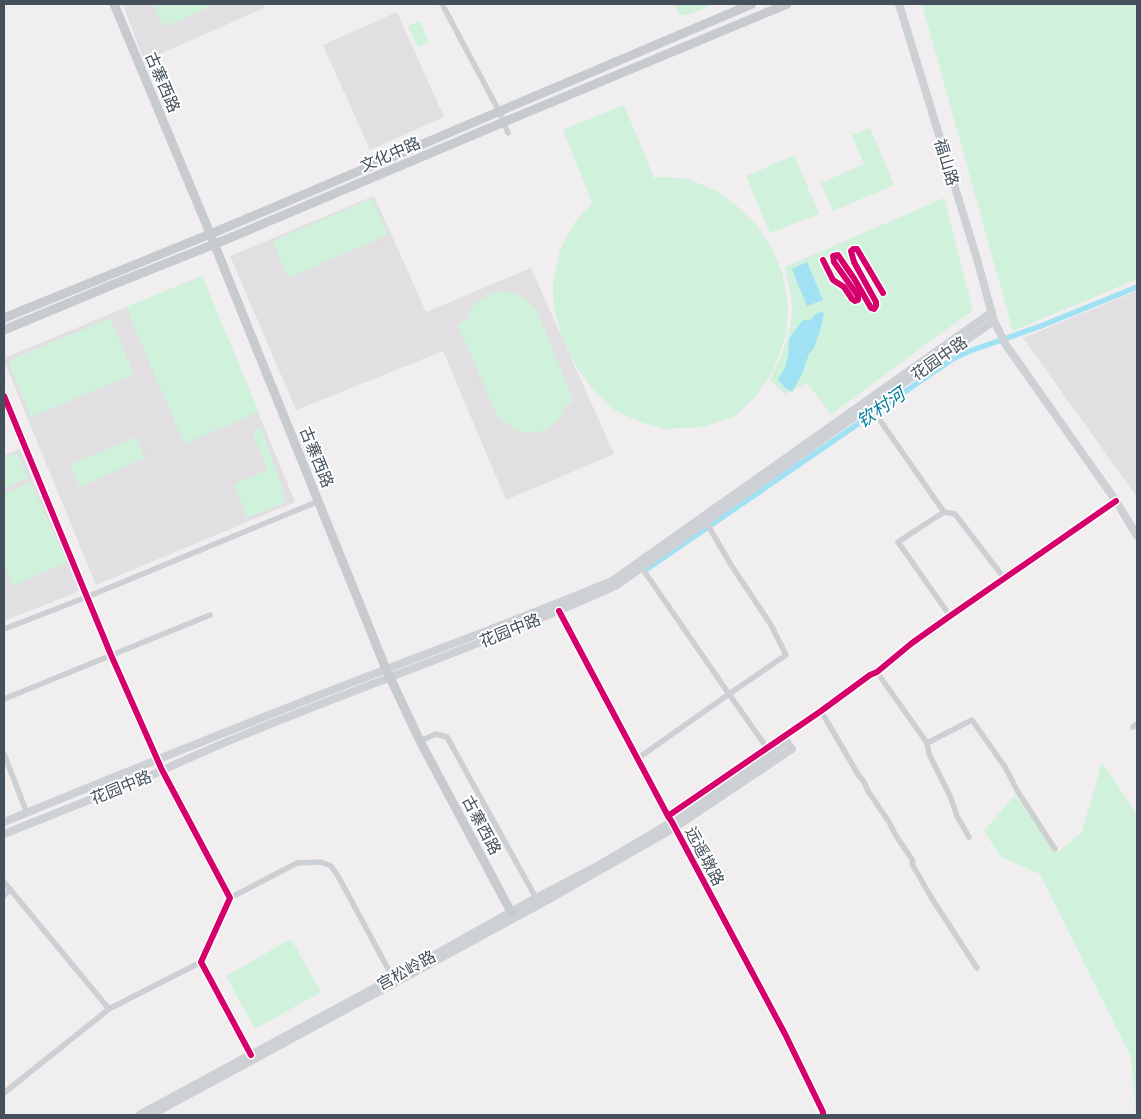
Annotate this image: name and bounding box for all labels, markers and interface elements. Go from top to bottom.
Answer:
street label: 古寨西路 [142,49,184,115]
street label: 文化中路 [357,133,423,175]
street label: 福山路 [931,136,963,188]
street label: 花园中路 [908,332,970,384]
water label: 钦村河 [853,382,911,432]
street label: 古寨西路 [297,424,337,490]
street label: 花园中路 [477,610,543,650]
street label: 花园中路 [88,767,154,807]
street label: 古寨西路 [459,793,505,857]
street label: 远遥墩路 [682,824,728,888]
street label: 宫松岭路 [374,947,438,993]

